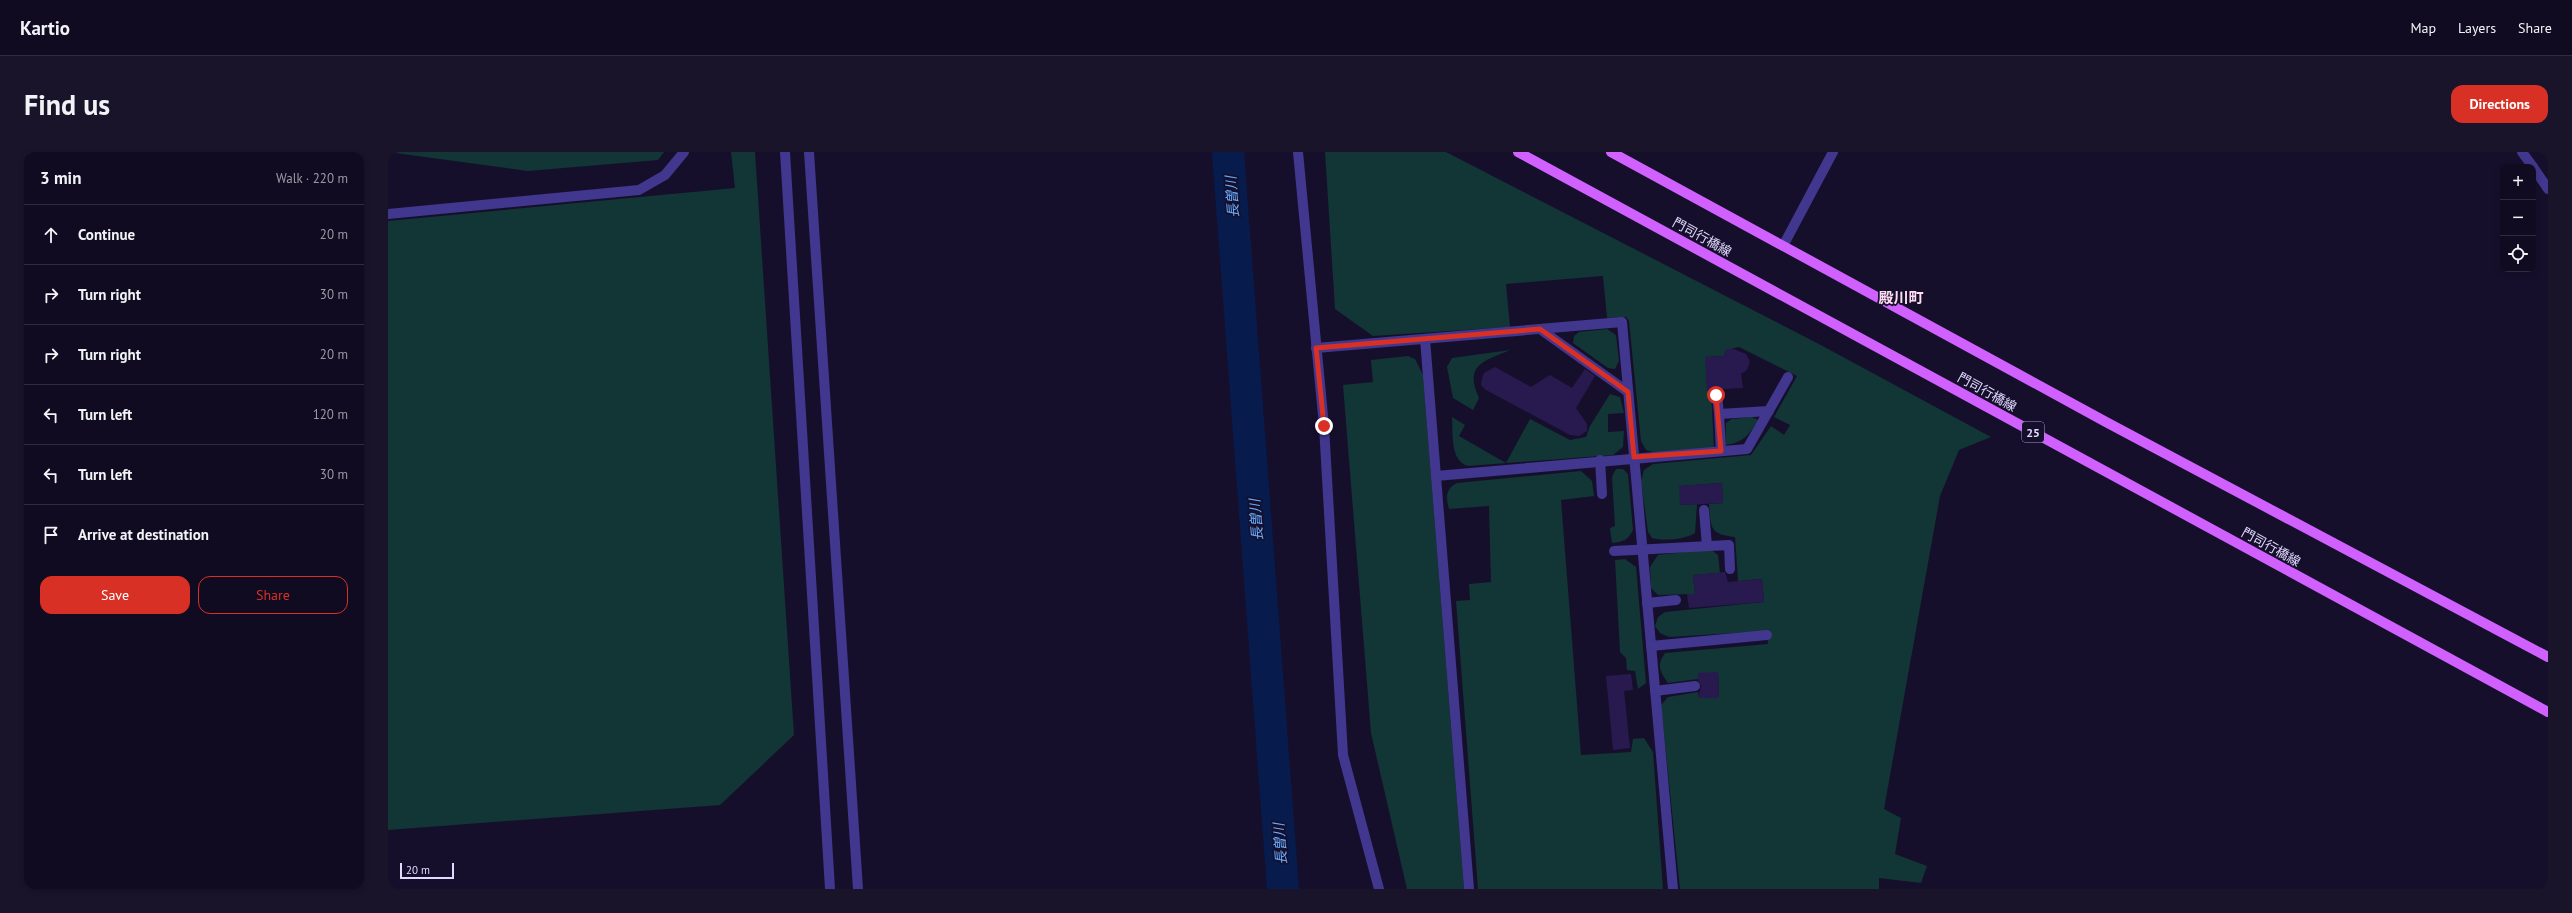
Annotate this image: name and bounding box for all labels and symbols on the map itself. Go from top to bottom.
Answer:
water label: 長曽川 [1221,173,1242,219]
street label: 門司行橋線 [1669,214,1735,260]
district label: 殿川町 [1878,288,1924,307]
street label: 門司行橋線 [1954,369,2020,415]
route start [1707,386,1725,404]
route end [1315,417,1333,435]
road number: 25 [2022,422,2044,442]
water label: 長曽川 [1245,496,1266,542]
street label: 門司行橋線 [2238,524,2304,570]
water label: 長曽川 [1269,820,1290,866]
scale bar [400,861,454,880]

